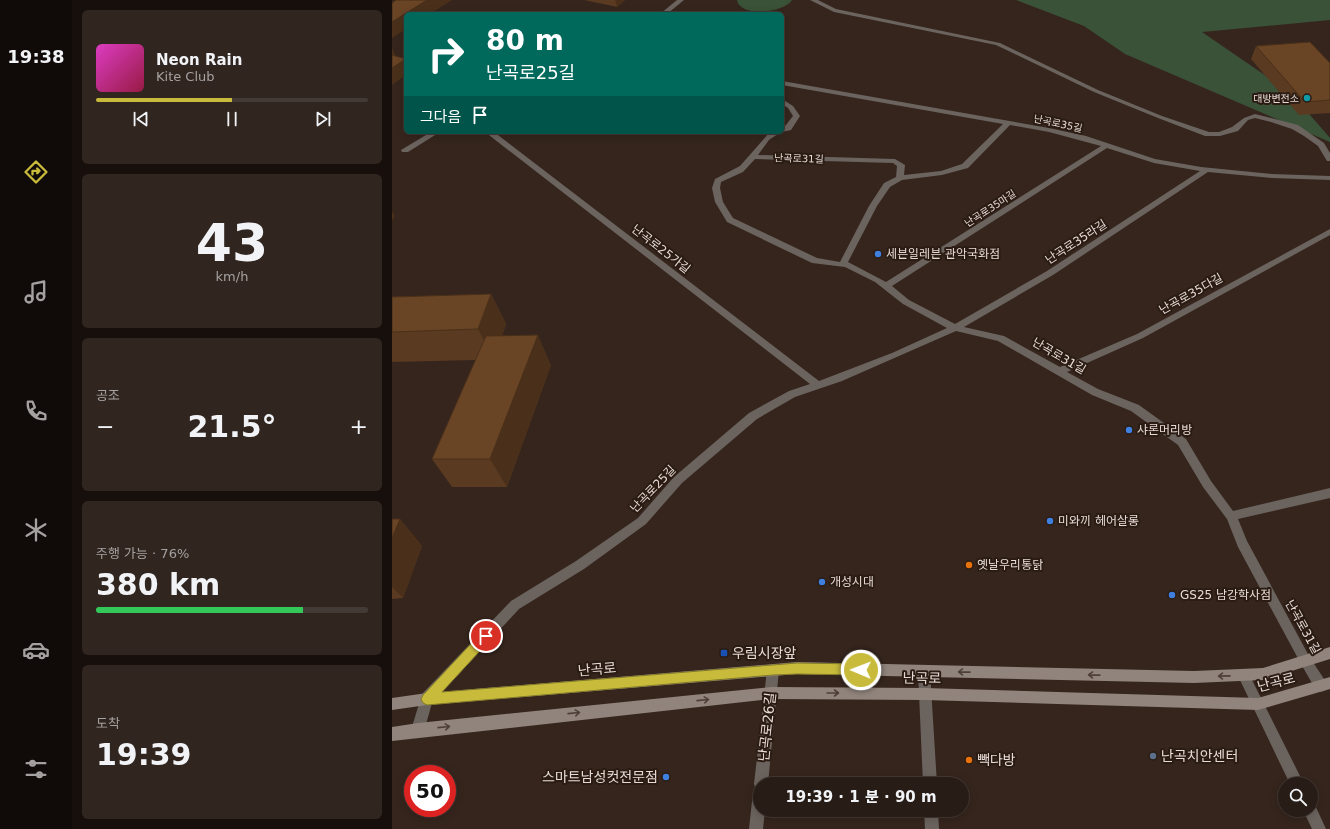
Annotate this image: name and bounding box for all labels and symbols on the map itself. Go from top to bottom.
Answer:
place label: 대방변전소 [1253,93,1299,104]
marker: 대방변전소 [1302,93,1312,103]
street label: 난곡로35길 [1033,113,1083,134]
street label: 난곡로31길 [774,152,824,165]
street label: 난곡로35마길 [963,188,1018,229]
street label: 난곡로35라길 [1043,217,1109,267]
street label: 난곡로25가길 [629,222,693,276]
place label: 세븐일레븐 관악국화점 [886,247,1000,261]
marker: 세븐일레븐 관악국화점 [873,249,883,259]
street label: 난곡로35다길 [1157,271,1225,317]
street label: 난곡로31길 [1030,335,1088,377]
place label: 샤론머리방 [1137,423,1192,437]
marker: 샤론머리방 [1124,425,1134,435]
street label: 난곡로25길 [627,463,679,515]
place label: 미와끼 헤어살롱 [1058,514,1139,528]
marker: 미와끼 헤어살롱 [1045,516,1055,526]
place label: 옛날우리통닭 [977,558,1043,572]
marker: 옛날우리통닭 [964,560,974,570]
place label: 개성시대 [830,575,874,589]
marker: 개성시대 [817,577,827,587]
place label: GS25 남강학사점 [1180,588,1271,602]
marker: GS25 남강학사점 [1167,590,1177,600]
street label: 난곡로31길 [1282,598,1324,656]
pin [469,619,503,653]
place label: 우림시장앞 [732,645,797,661]
marker: 우림시장앞 [719,648,729,658]
position arrow [840,649,882,691]
street label: 난곡로 [577,659,617,679]
one-way arrow [958,668,971,676]
street label: 난곡로 [1255,669,1297,695]
street label: 난곡로 [903,670,942,686]
one-way arrow [1088,671,1101,679]
one-way arrow [1218,672,1231,680]
one-way arrow [826,689,839,697]
street label: 난곡로26길 [755,692,779,762]
one-way arrow [696,696,709,704]
one-way arrow [567,710,580,717]
one-way arrow [437,723,450,731]
place label: 난곡치안센터 [1161,748,1238,764]
marker: 난곡치안센터 [1148,751,1158,761]
place label: 빽다방 [977,752,1016,768]
marker: 빽다방 [964,755,974,765]
speed limit sign: 50 [404,765,456,817]
place label: 스마트남성컷전문점 [542,769,658,785]
marker: 스마트남성컷전문점 [661,772,671,782]

